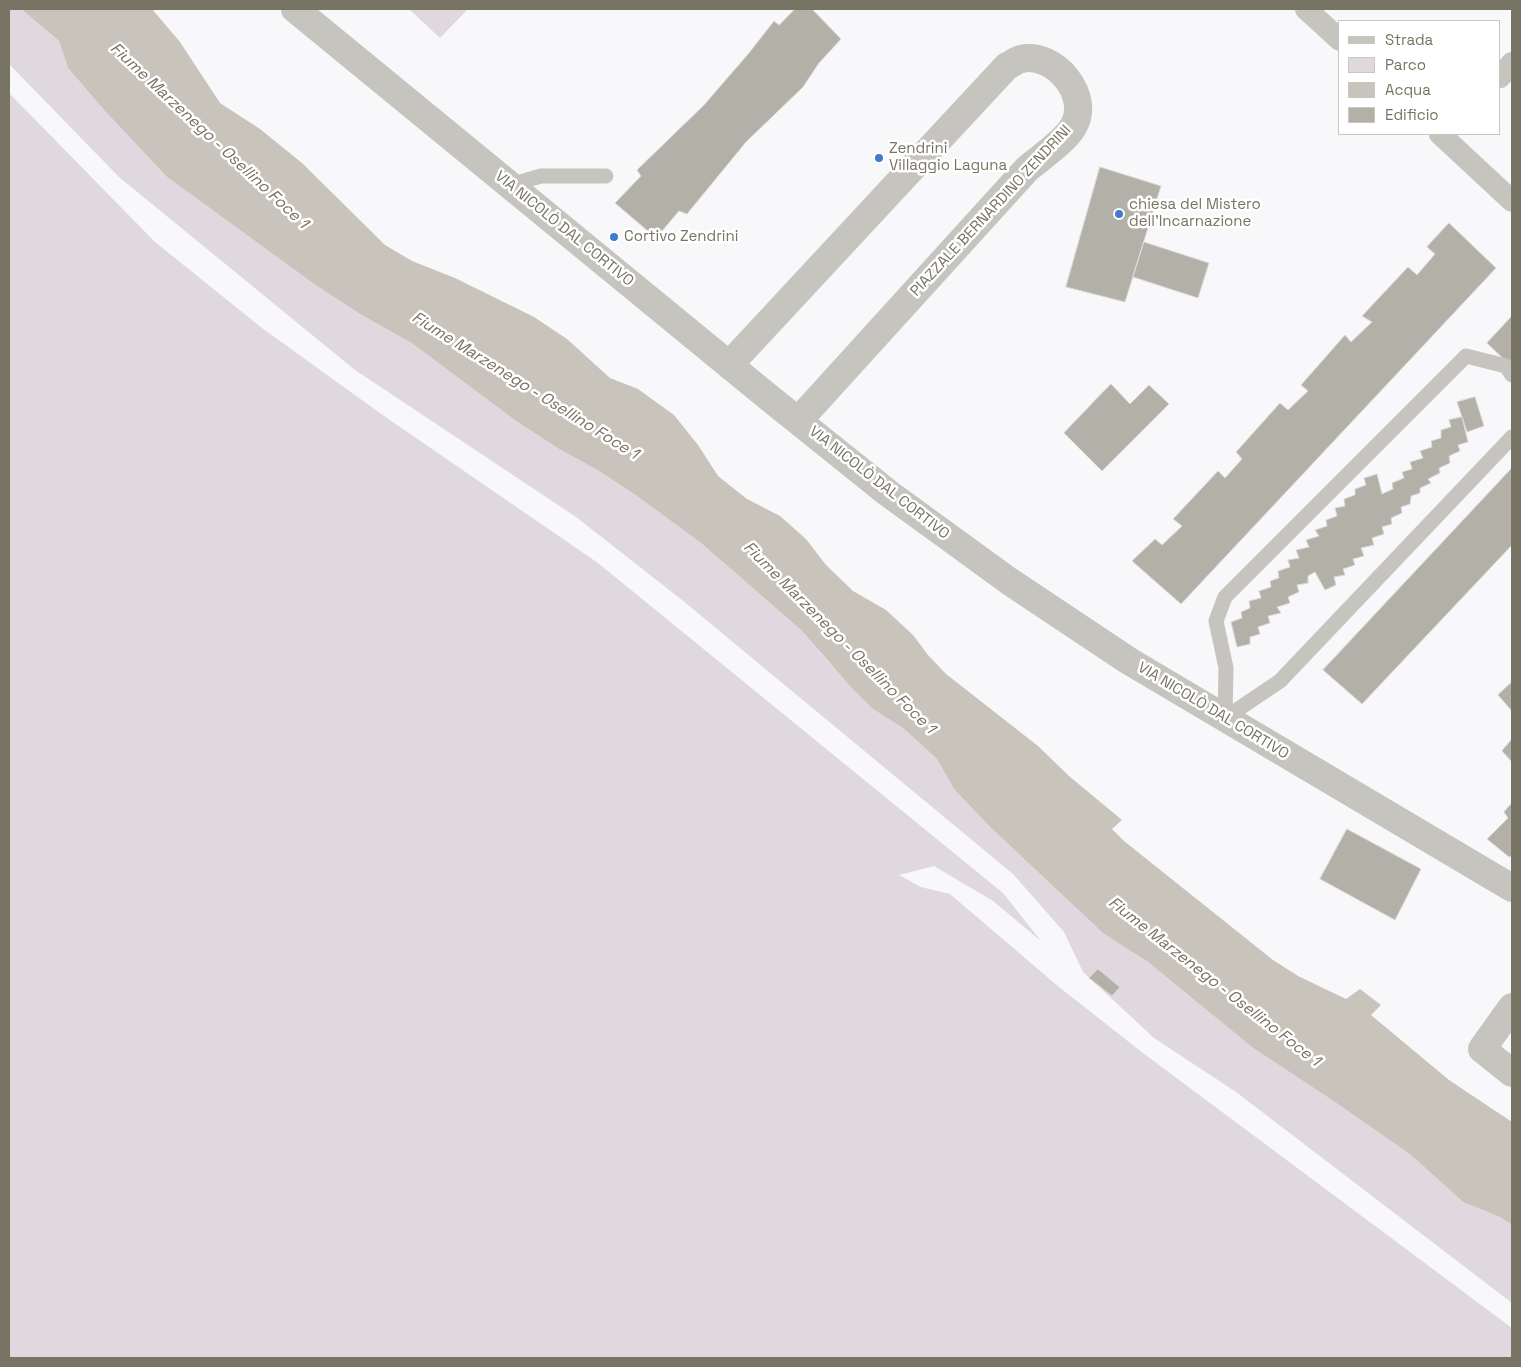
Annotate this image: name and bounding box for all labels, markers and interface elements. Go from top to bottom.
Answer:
legend [1338,20,1501,135]
text: Strada [1385,30,1433,49]
water label: Fiume Marzenego - Osellino Foce 1 [106,39,312,233]
text: Parco [1385,55,1426,74]
text: Acqua [1385,80,1431,99]
text: Edificio [1385,105,1439,124]
street label: PIAZZALE BERNARDINO ZENDRINI [907,122,1075,300]
place label: Zendrini Villaggio Laguna [889,140,1007,175]
marker: Zendrini Villaggio Laguna [873,152,885,164]
street label: VIA NICOLÒ DAL CORTIVO [491,168,637,290]
place label: chiesa del Mistero dell'Incarnazione [1129,196,1261,231]
marker: chiesa del Mistero dell'Incarnazione [1113,208,1125,220]
place label: Cortivo Zendrini [624,228,738,246]
marker: Cortivo Zendrini [608,231,620,243]
water label: Fiume Marzenego - Osellino Foce 1 [408,308,642,464]
street label: VIA NICOLÒ DAL CORTIVO [805,423,953,543]
water label: Fiume Marzenego - Osellino Foce 1 [739,538,939,738]
street label: VIA NICOLÒ DAL CORTIVO [1134,659,1292,763]
water label: Fiume Marzenego - Osellino Foce 1 [1104,893,1324,1071]

